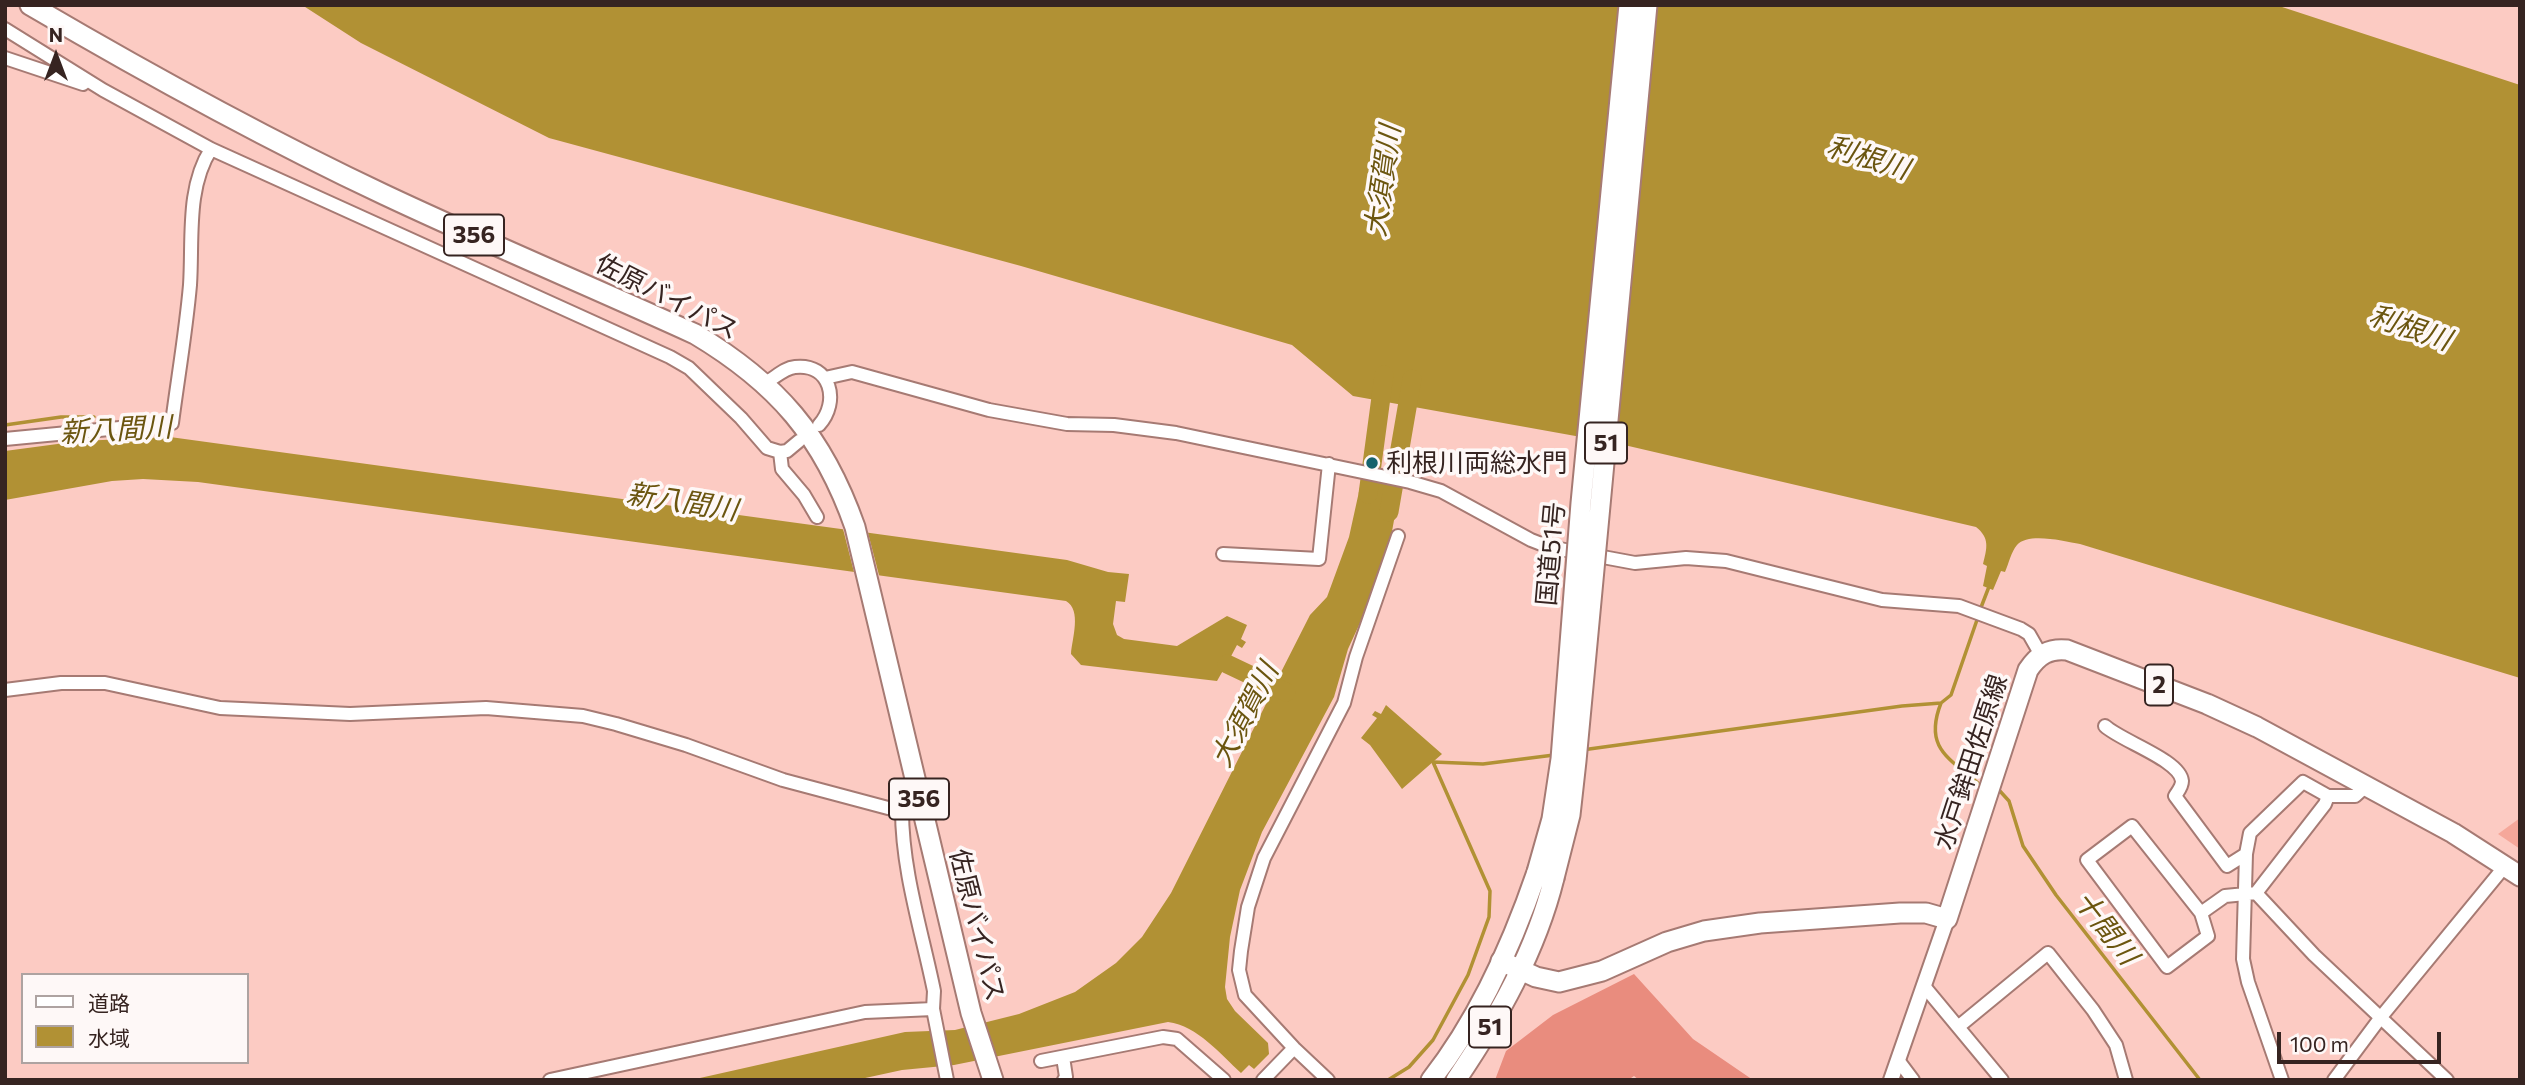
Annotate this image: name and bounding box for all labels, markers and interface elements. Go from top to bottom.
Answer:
north arrow [21,21,91,91]
text: N [49,23,63,46]
water label: 大須賀川 [1359,123,1407,239]
water label: 利根川 [1823,130,1913,186]
road number: 356 [444,214,504,256]
street label: 佐原バイパス [590,248,744,346]
water label: 利根川 [2365,298,2455,358]
water label: 新八間川 [59,410,173,450]
road number: 51 [1585,422,1627,463]
place label: 利根川両総水門 [1386,447,1568,479]
marker: 利根川両総水門 [1364,455,1380,471]
water label: 新八間川 [624,477,740,527]
street label: 国道51号 [1531,501,1571,607]
water label: 大須賀川 [1205,657,1285,773]
road number: 2 [2145,664,2173,706]
street label: 水戸鉾田佐原線 [1928,671,2014,853]
road number: 356 [889,778,949,820]
street label: 佐原バイパス [943,846,1011,1004]
water label: 十間川 [2067,885,2145,971]
legend [21,973,248,1064]
text: 道路 [88,990,130,1015]
road number: 51 [1469,1007,1511,1048]
scale bar [2280,1018,2444,1062]
text: 水域 [88,1025,130,1050]
text: 100 m [2290,1031,2349,1056]

